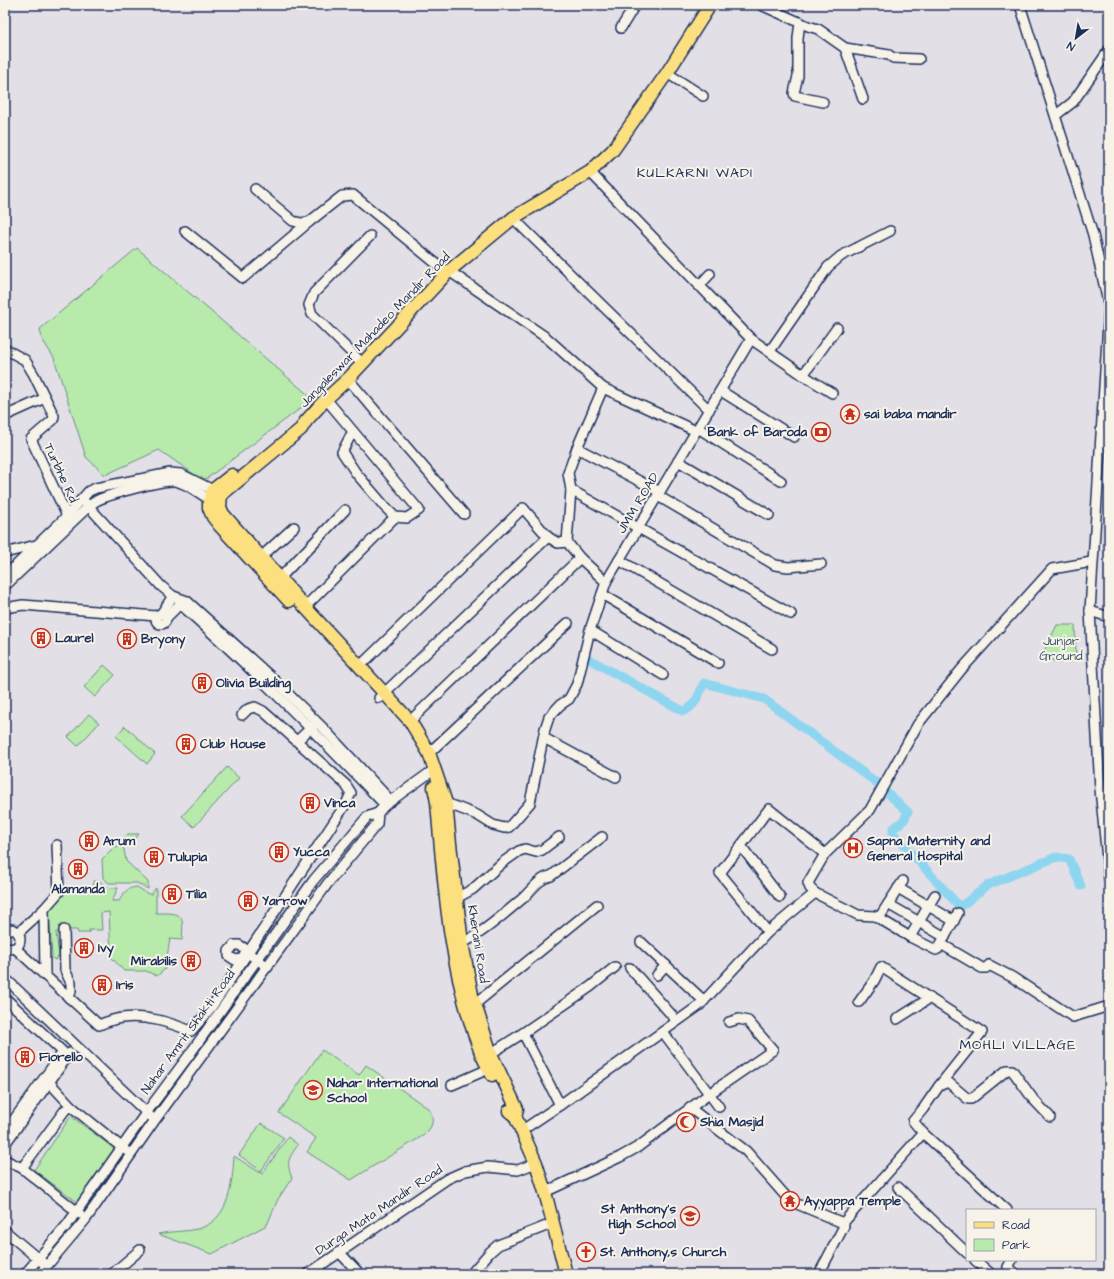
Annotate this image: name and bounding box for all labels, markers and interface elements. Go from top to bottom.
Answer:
north arrow [1056,18,1096,58]
text: N [1064,38,1078,54]
district label: KULKARNI WADI [637,163,753,183]
street label: Jangaleswar Mahadeo Mandir Road [296,248,455,412]
temple icon: sai baba mandir [839,403,861,425]
place label: sai baba mandir [864,405,957,423]
bank icon: Bank of Baroda [810,421,832,443]
place label: Bank of Baroda [708,423,807,441]
street label: Turbhe Rd [39,440,83,506]
street label: JMM ROAD [613,469,664,537]
building icon: Laurel [30,627,52,649]
building icon: Bryony [116,628,138,650]
place label: Laurel [55,629,93,647]
place label: Bryony [141,630,186,649]
park label: Junjar Ground [1039,632,1083,665]
building icon: Olivia Building [191,672,213,694]
place label: Olivia Building [216,674,291,694]
building icon: Club House [175,733,197,755]
place label: Club House [200,735,266,753]
building icon: Vinca [299,792,321,814]
place label: Vinca [323,794,356,812]
building icon: Arum [78,830,100,852]
place label: Arum [103,832,136,850]
place label: Sapna Maternity and General Hospital [866,832,991,866]
hospital icon: Sapna Maternity and General Hospital [842,837,864,859]
building icon: Yucca [268,841,290,863]
place label: Yucca [293,843,330,861]
building icon: Tulupia [143,846,165,868]
place label: Tulupia [167,848,208,867]
building icon: Alamanda [67,858,89,880]
place label: Alamanda [51,880,105,898]
building icon: Tilia [161,883,183,905]
place label: Tilia [185,885,207,903]
building icon: Yarrow [237,890,259,912]
place label: Yarrow [262,892,308,910]
street label: Kherani Road [463,904,493,985]
building icon: Ivy [73,937,95,959]
place label: Ivy [98,939,115,958]
building icon: Mirabilis [180,950,202,972]
place label: Mirabilis [131,952,177,970]
street label: Nahar Amrit Shakti Road [137,966,240,1098]
building icon: Iris [91,974,113,996]
place label: Iris [116,976,134,994]
district label: MOHLI VILLAGE [959,1035,1077,1055]
building icon: Fiorello [14,1046,36,1068]
place label: Fiorello [39,1048,84,1066]
place label: Nahar International School [326,1074,438,1107]
school or university icon: Nahar International School [302,1079,324,1101]
mosque icon: Shia Masjid [675,1111,697,1133]
place label: Shia Masjid [699,1113,764,1132]
street label: Durga Mata Mandir Road [312,1160,447,1260]
temple icon: Ayyappa Temple [779,1190,801,1212]
place label: Ayyappa Temple [804,1192,901,1211]
place label: St Anthony's High School [600,1200,676,1235]
school or university icon: St Anthony's High School [679,1205,701,1227]
legend [966,1209,1096,1261]
text: Road [1002,1217,1030,1234]
text: Park [1002,1237,1030,1254]
church icon: St. Anthony,s Church [575,1241,597,1263]
place label: St. Anthony,s Church [599,1243,727,1262]

